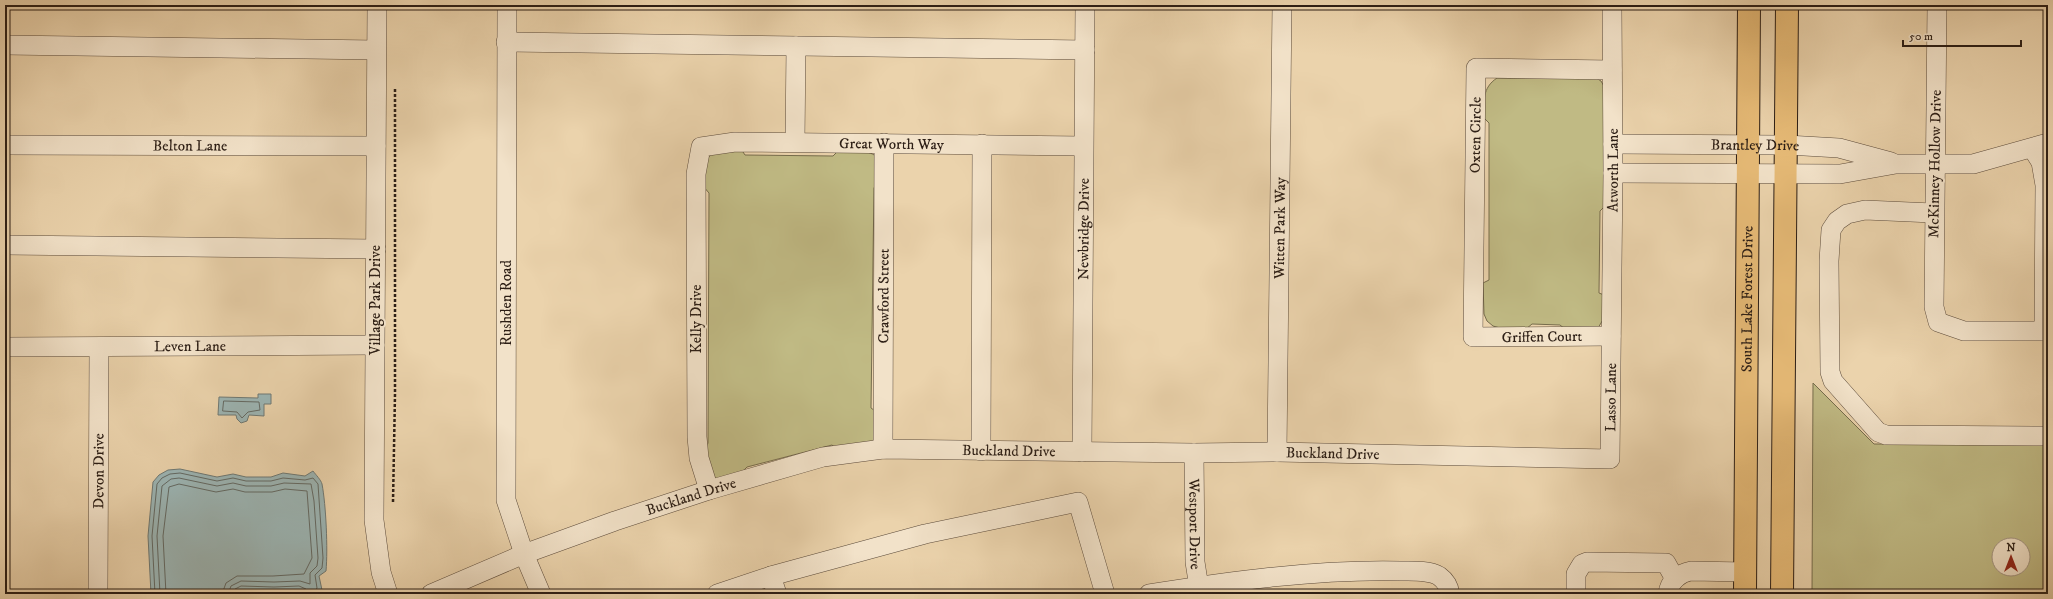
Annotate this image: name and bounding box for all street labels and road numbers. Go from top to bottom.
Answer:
street label: McKinney Hollow Drive [1924,90,1946,238]
street label: Oxten Circle [1465,97,1485,173]
street label: Atworth Lane [1603,128,1623,212]
street label: Great Worth Way [839,134,945,154]
street label: Brantley Drive [1711,135,1800,155]
street label: Belton Lane [153,136,227,155]
street label: Witten Park Way [1269,176,1290,280]
street label: Newbridge Drive [1074,178,1093,280]
street label: South Lake Forest Drive [1737,226,1757,372]
street label: Village Park Drive [366,245,385,356]
street label: Crawford Street [874,248,893,344]
street label: Rushden Road [497,260,516,346]
street label: Kelly Drive [687,284,706,354]
street label: Griffen Court [1502,327,1583,347]
street label: Leven Lane [154,336,226,356]
street label: Lasso Lane [1601,363,1621,432]
street label: Devon Drive [89,433,108,509]
street label: Buckland Drive [962,441,1056,461]
street label: Buckland Drive [1286,443,1380,464]
street label: Buckland Drive [644,473,738,520]
street label: Westport Drive [1185,477,1206,571]

